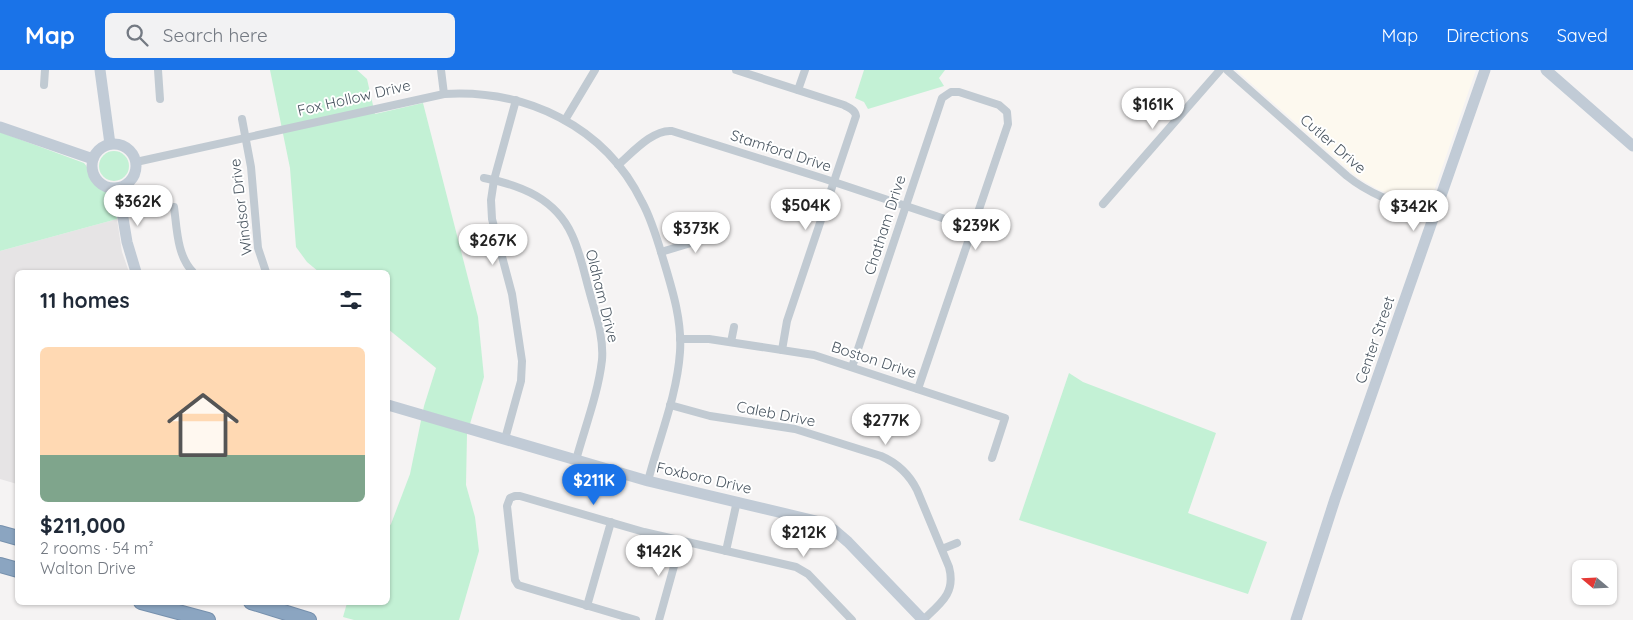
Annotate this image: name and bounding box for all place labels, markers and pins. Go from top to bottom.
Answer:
pin: $161K [1118,88,1188,130]
pin: $362K [103,184,173,227]
pin: $504K [771,189,841,231]
pin: $342K [1379,190,1449,232]
pin: $239K [941,208,1011,251]
pin: $373K [661,212,731,254]
pin: $267K [458,224,528,266]
pin: $277K [851,404,921,446]
pin: $211K [559,464,629,506]
pin: $212K [769,516,839,558]
pin: $142K [624,534,694,577]

